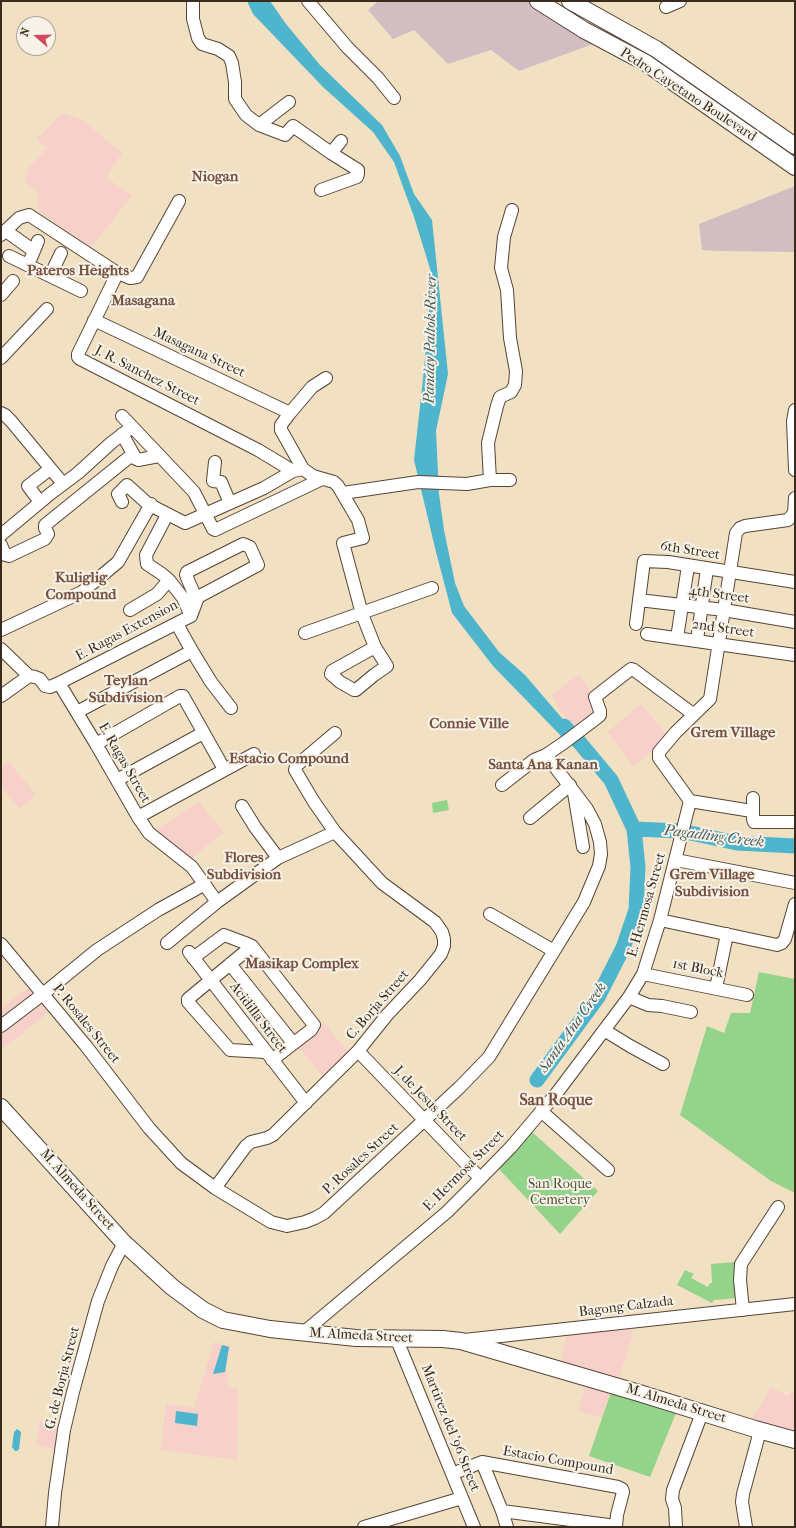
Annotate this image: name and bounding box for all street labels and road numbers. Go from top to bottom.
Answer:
street label: Pedro Cayetano Boulevard [617,45,759,145]
street label: Masagana Street [150,324,248,382]
street label: J. R. Sanchez Street [92,342,202,410]
street label: 6th Street [659,538,721,564]
street label: 4th Street [688,582,750,608]
street label: E. Ragas Extension [73,597,181,665]
street label: 2nd Street [691,616,755,642]
street label: E. Ragas Street [94,720,154,806]
street label: E. Hermosa Street [624,851,670,959]
street label: 1st Block [671,956,725,982]
street label: C. Borja Street [343,967,413,1043]
street label: Acidilla Street [226,979,290,1057]
street label: P. Rosales Street [49,981,123,1067]
street label: J. de Jesus Street [390,1063,470,1145]
street label: P. Rosales Street [320,1120,402,1198]
street label: E. Hermosa Street [420,1127,508,1215]
street label: M. Almeda Street [36,1146,118,1234]
street label: Bagong Calzada [578,1293,674,1321]
street label: G. de Borja Street [42,1325,84,1431]
street label: M. Almeda Street [309,1325,413,1347]
street label: Martirez del '96 Street [417,1362,483,1494]
street label: M. Almeda Street [624,1381,728,1427]
street label: Estacio Compound [502,1443,614,1479]

